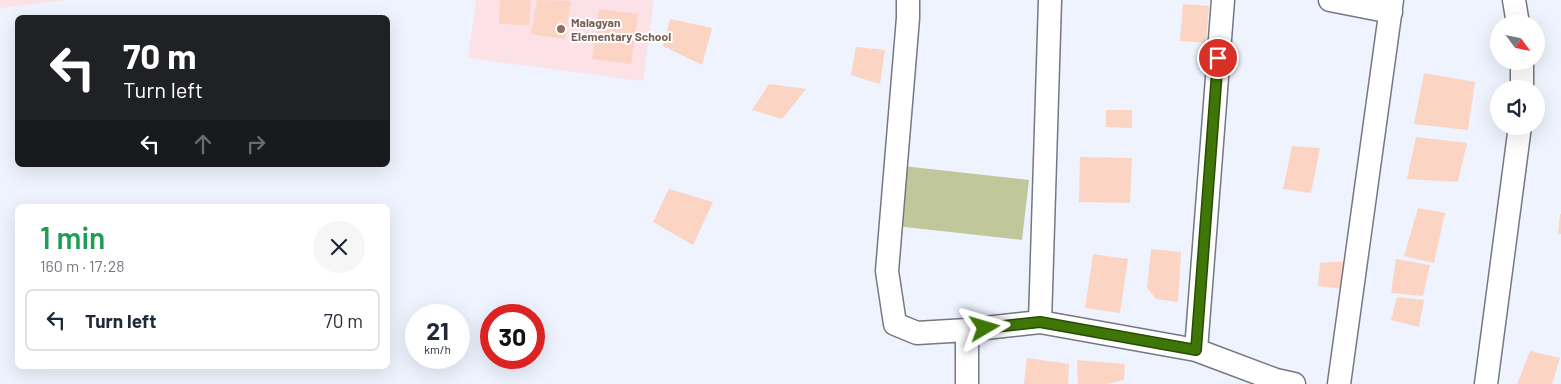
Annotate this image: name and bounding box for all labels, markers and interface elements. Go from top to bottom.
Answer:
place label: Malagyan Elementary School [571,15,671,43]
north arrow [1490,15,1545,70]
map controls [1490,15,1545,135]
marker: Malagyan Elementary School [555,23,567,35]
text: 70 m [123,34,197,76]
icon: left [40,35,105,100]
pin [1197,37,1239,79]
icon: arrive [1204,44,1232,72]
text: Turn left [123,76,203,102]
button: sound [1490,80,1545,135]
icon: left [136,130,164,158]
icon: ahead [189,130,217,158]
icon: right [242,130,270,158]
text: 1 min [40,219,105,255]
button: close [313,221,365,273]
text: 160 m · 17:28 [40,256,125,275]
position arrow [958,301,1010,353]
speed limit sign: 30 [480,304,545,369]
icon: left [42,306,70,334]
text: Turn left [85,309,156,332]
text: 70 m [324,309,363,332]
text: 21 [426,315,449,345]
text: km/h [424,342,451,356]

